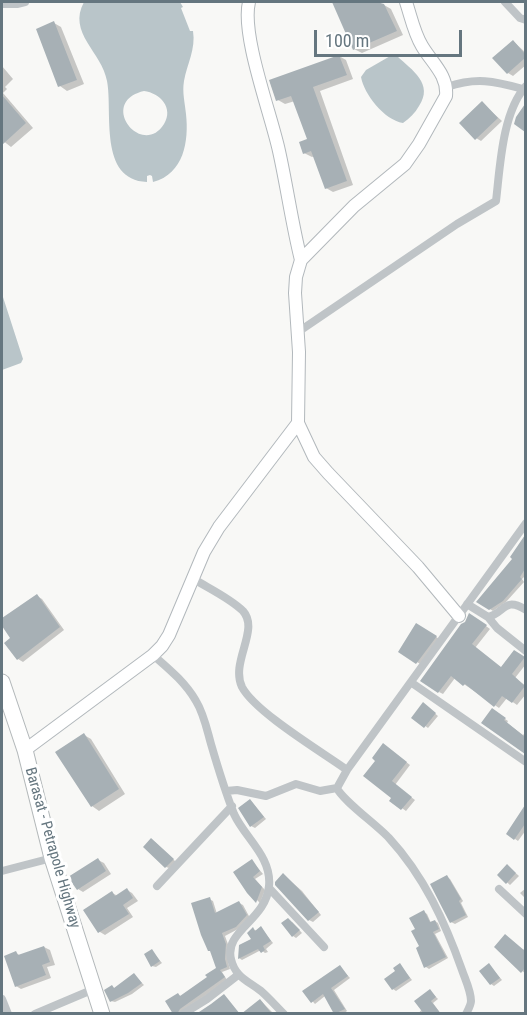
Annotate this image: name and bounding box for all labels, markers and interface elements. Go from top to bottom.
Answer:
scale bar [317,18,466,56]
text: 100 m [325,30,369,51]
street label: Barasat - Petrapole Highway [20,766,84,930]

